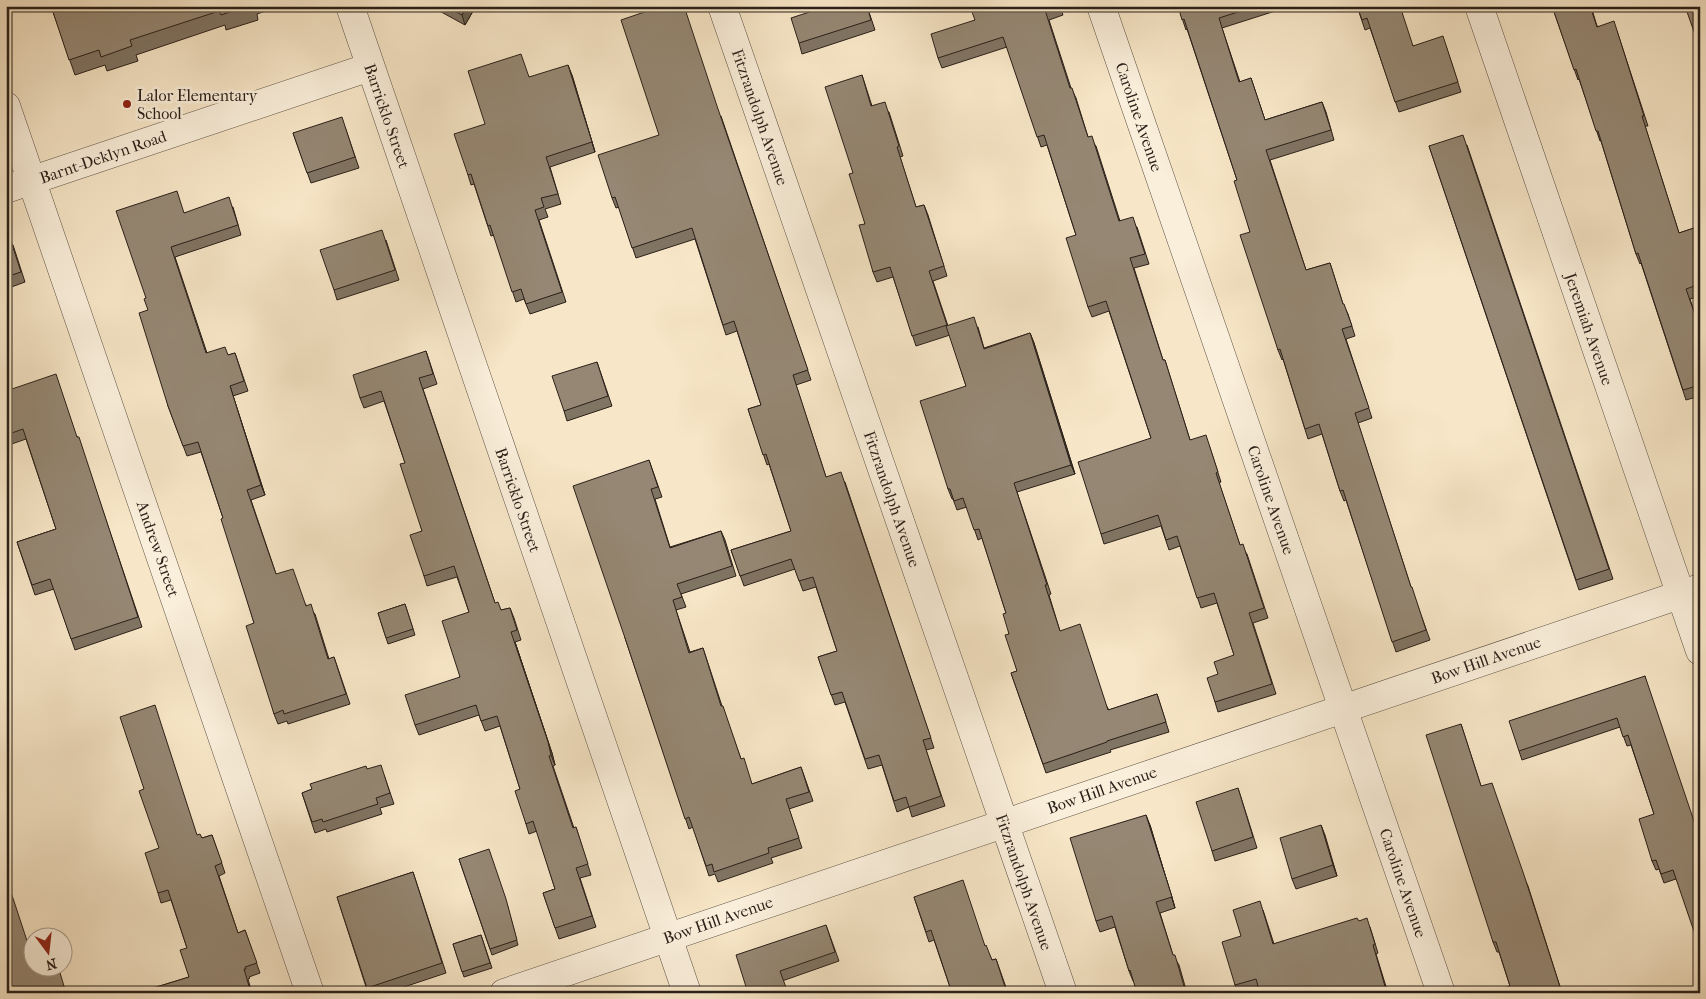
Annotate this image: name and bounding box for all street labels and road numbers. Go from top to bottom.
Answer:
street label: Fitzrandolph Avenue [728,46,792,188]
street label: Caroline Avenue [1111,60,1167,174]
street label: Barricklo Street [360,61,414,171]
street label: Barnt-Deklyn Road [37,126,169,188]
street label: Jeremiah Avenue [1560,268,1617,388]
street label: Fitzrandolph Avenue [860,428,924,570]
street label: Caroline Avenue [1243,443,1299,557]
street label: Barricklo Street [491,445,545,555]
street label: Andrew Street [132,498,183,600]
street label: Bow Hill Avenue [1429,632,1543,688]
street label: Bow Hill Avenue [1045,762,1159,818]
street label: Fitzrandolph Avenue [992,811,1056,953]
street label: Caroline Avenue [1375,826,1431,940]
street label: Bow Hill Avenue [661,892,775,948]

